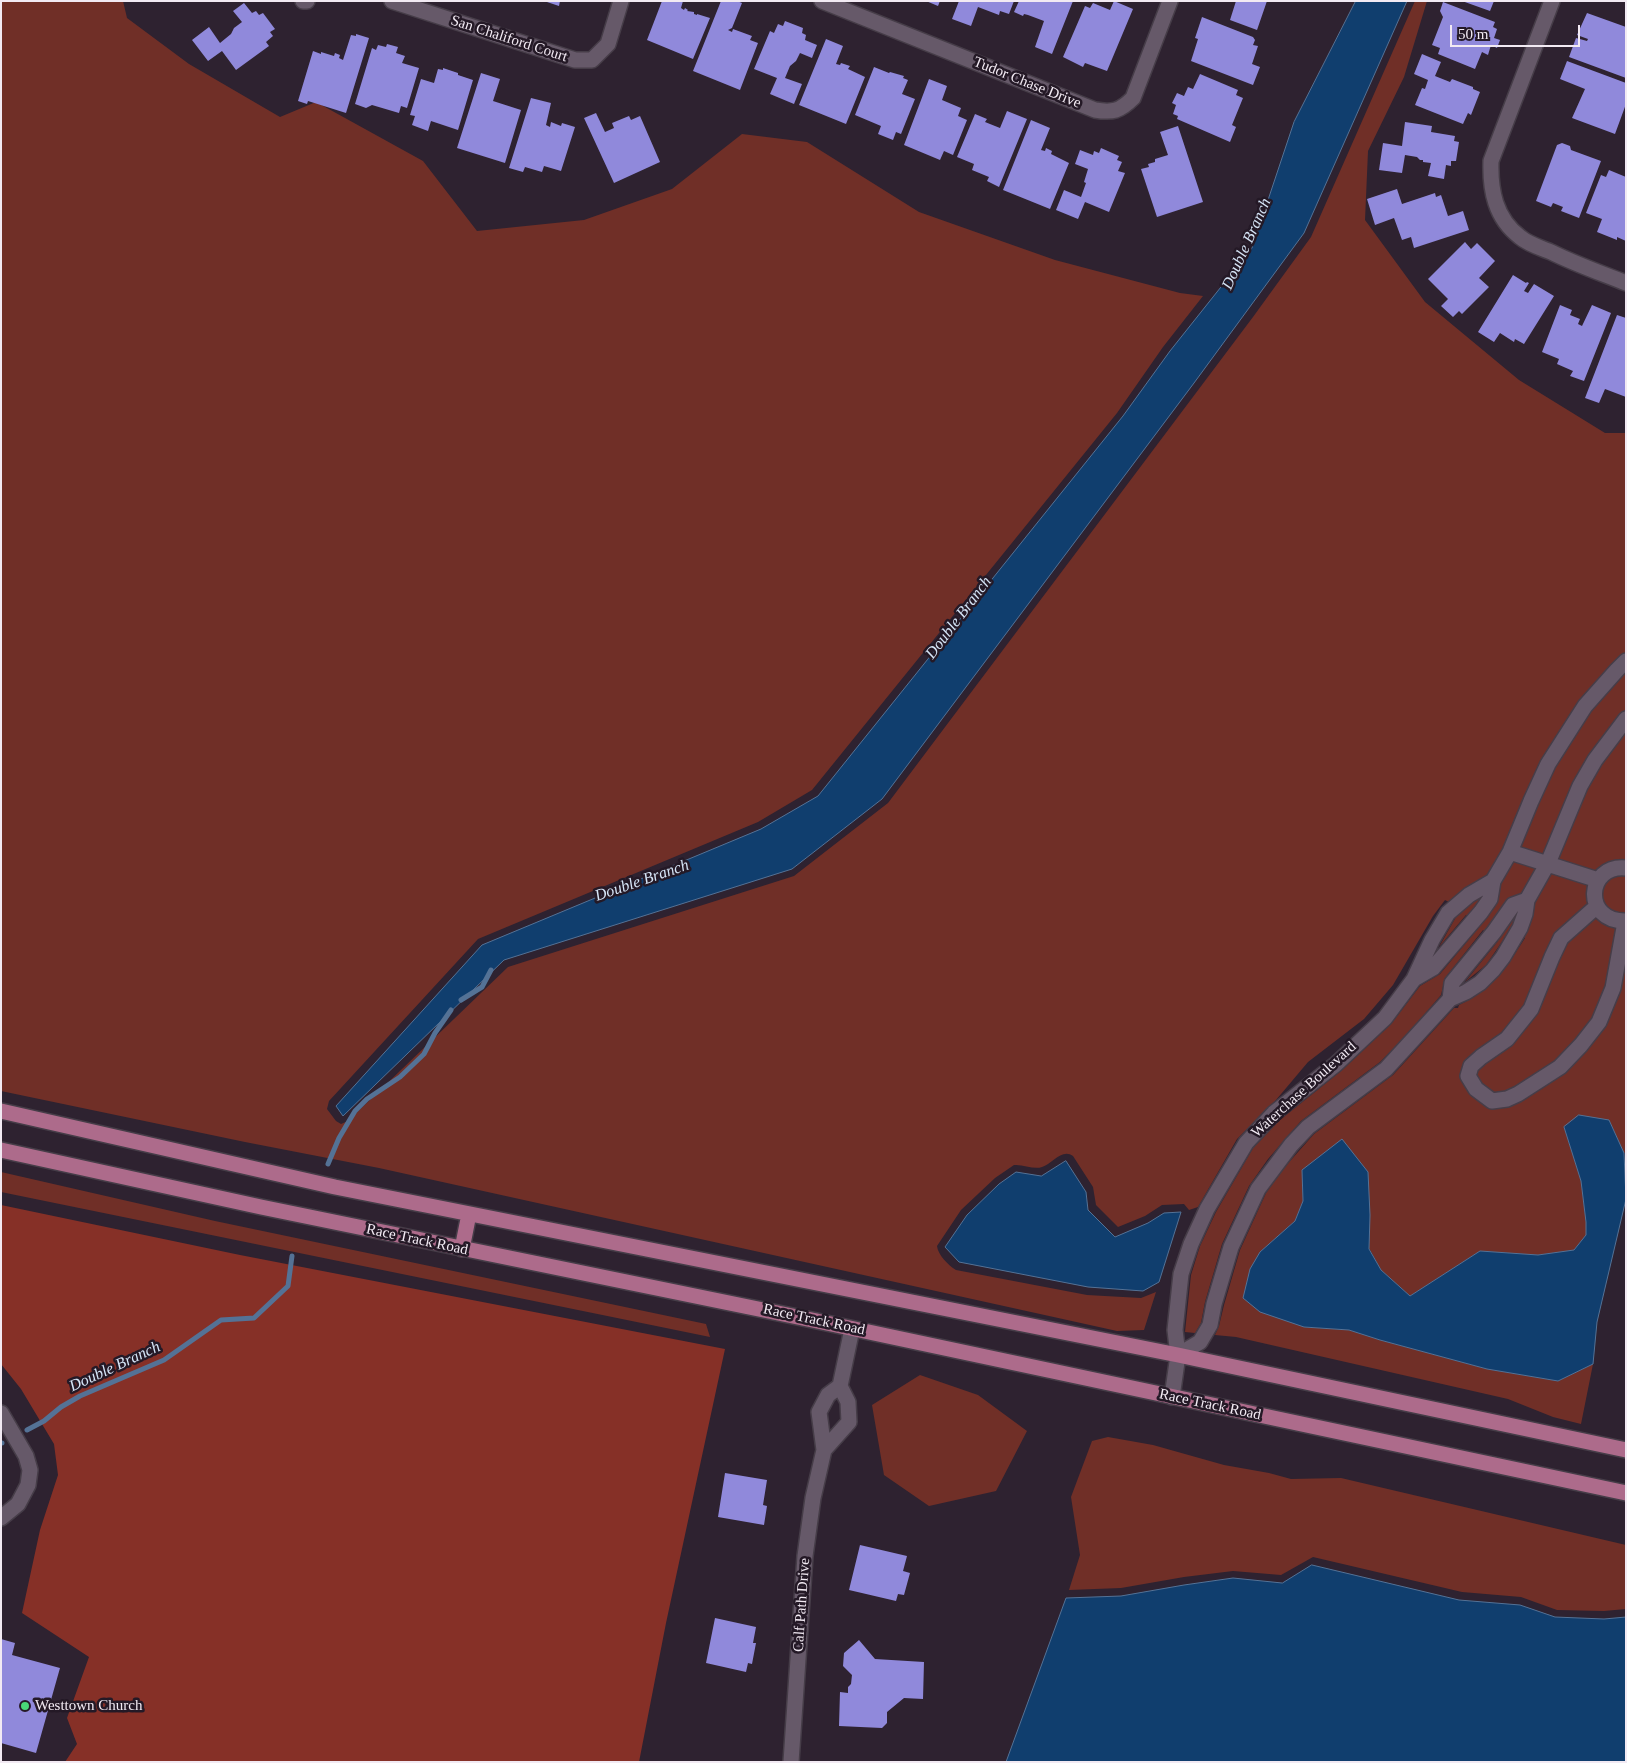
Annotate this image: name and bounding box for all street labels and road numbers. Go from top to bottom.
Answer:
street label: San Chaliford Court [448,12,570,66]
street label: Tudor Chase Drive [971,53,1083,113]
street label: Waterchase Boulevard [1248,1038,1360,1142]
street label: Race Track Road [364,1220,470,1260]
street label: Race Track Road [761,1300,867,1340]
street label: Race Track Road [1157,1385,1263,1425]
street label: Calf Path Drive [790,1557,814,1653]

